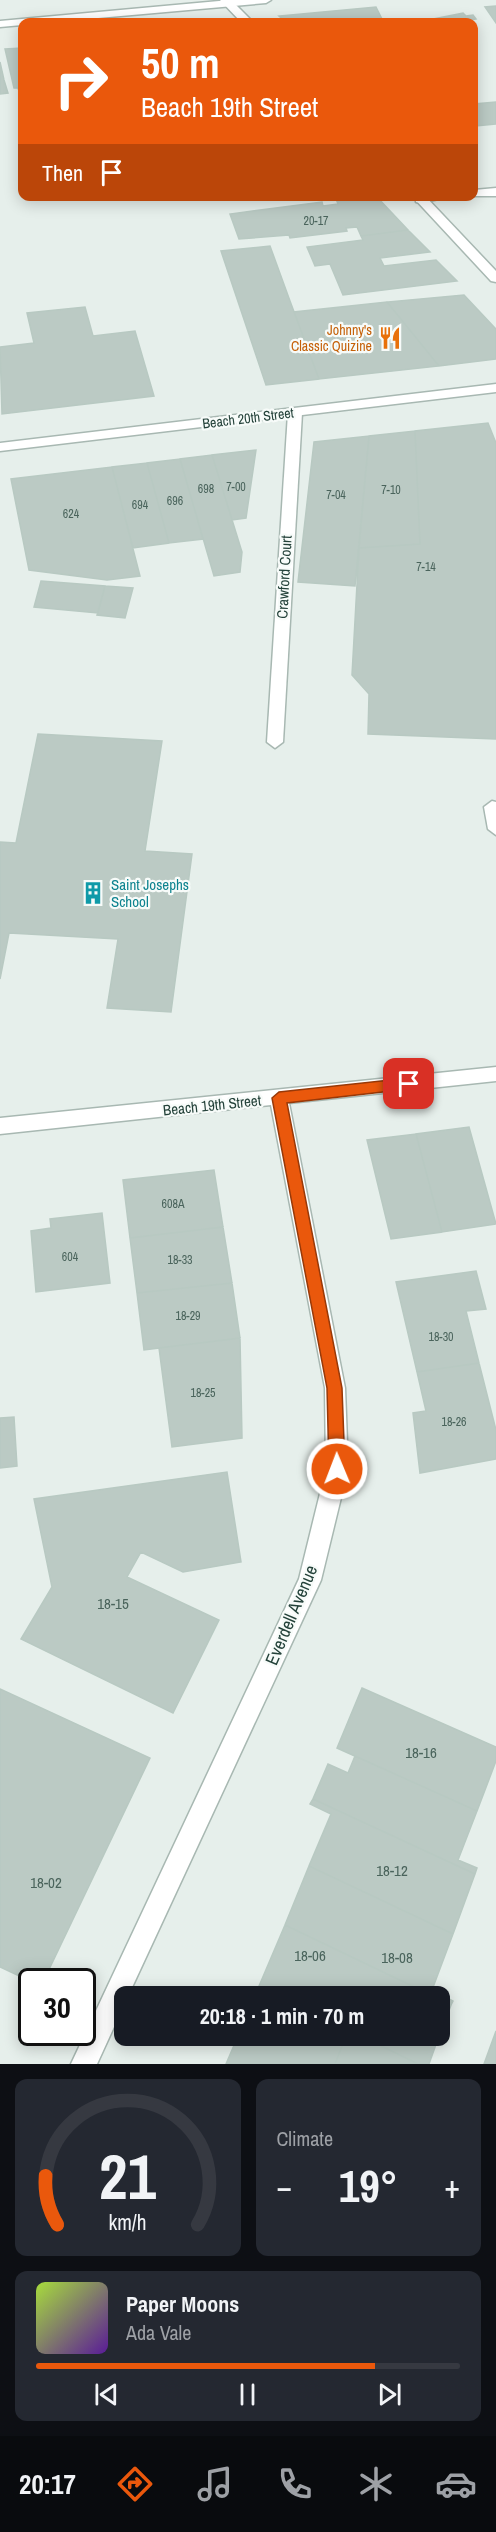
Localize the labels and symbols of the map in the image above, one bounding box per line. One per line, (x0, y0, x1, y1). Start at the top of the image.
house number: 20-17 (303, 213, 329, 229)
place label: Johnny's Classic Quizine (291, 321, 372, 355)
restaurant icon: Johnny's Classic Quizine (377, 325, 403, 351)
street label: Beach 20th Street (201, 403, 295, 433)
house number: 7-00 (226, 479, 246, 495)
house number: 698 (198, 481, 214, 497)
house number: 7-10 (381, 482, 401, 498)
house number: 7-04 (326, 487, 346, 503)
house number: 696 (167, 493, 183, 509)
house number: 694 (132, 497, 149, 513)
house number: 624 (63, 506, 80, 522)
street label: Crawford Court (271, 534, 297, 619)
house number: 7-14 (416, 559, 436, 575)
place label: Saint Josephs School (111, 874, 189, 912)
building icon: Saint Josephs School (80, 880, 106, 906)
pin (383, 1058, 434, 1109)
street label: Beach 19th Street (162, 1089, 263, 1121)
house number: 608A (162, 1196, 185, 1212)
house number: 604 (62, 1249, 79, 1265)
house number: 18-33 (167, 1252, 193, 1268)
house number: 18-29 (175, 1308, 201, 1324)
house number: 18-30 (428, 1329, 454, 1345)
house number: 18-25 (190, 1385, 216, 1401)
house number: 18-26 (441, 1414, 467, 1430)
position arrow (305, 1437, 369, 1501)
street label: Everdell Avenue (259, 1561, 323, 1669)
house number: 18-15 (97, 1593, 129, 1614)
house number: 18-16 (405, 1742, 437, 1763)
house number: 18-12 (376, 1860, 408, 1881)
house number: 18-02 (30, 1872, 62, 1893)
house number: 18-06 (294, 1945, 326, 1966)
house number: 18-08 (381, 1947, 413, 1968)
speed limit sign: 30 (18, 1968, 96, 2046)

